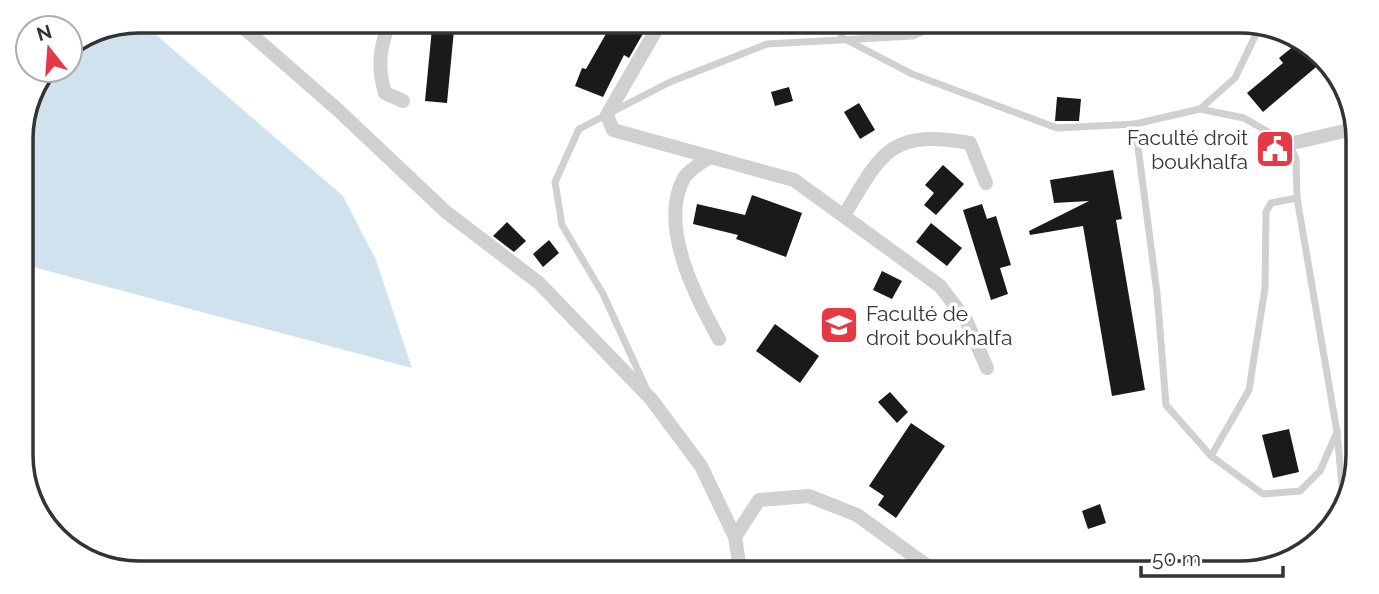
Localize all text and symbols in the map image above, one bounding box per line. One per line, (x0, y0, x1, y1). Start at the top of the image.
north arrow (14, 14, 84, 84)
text: N (34, 20, 54, 45)
place label: Faculté droit boukhalfa (1127, 125, 1248, 174)
public building icon: Faculté droit boukhalfa (1254, 128, 1296, 170)
place label: Faculté de droit boukhalfa (866, 301, 1012, 350)
school or university icon: Faculté de droit boukhalfa (818, 304, 860, 346)
scale bar (1141, 534, 1283, 578)
text: 50 m (1152, 546, 1201, 571)

